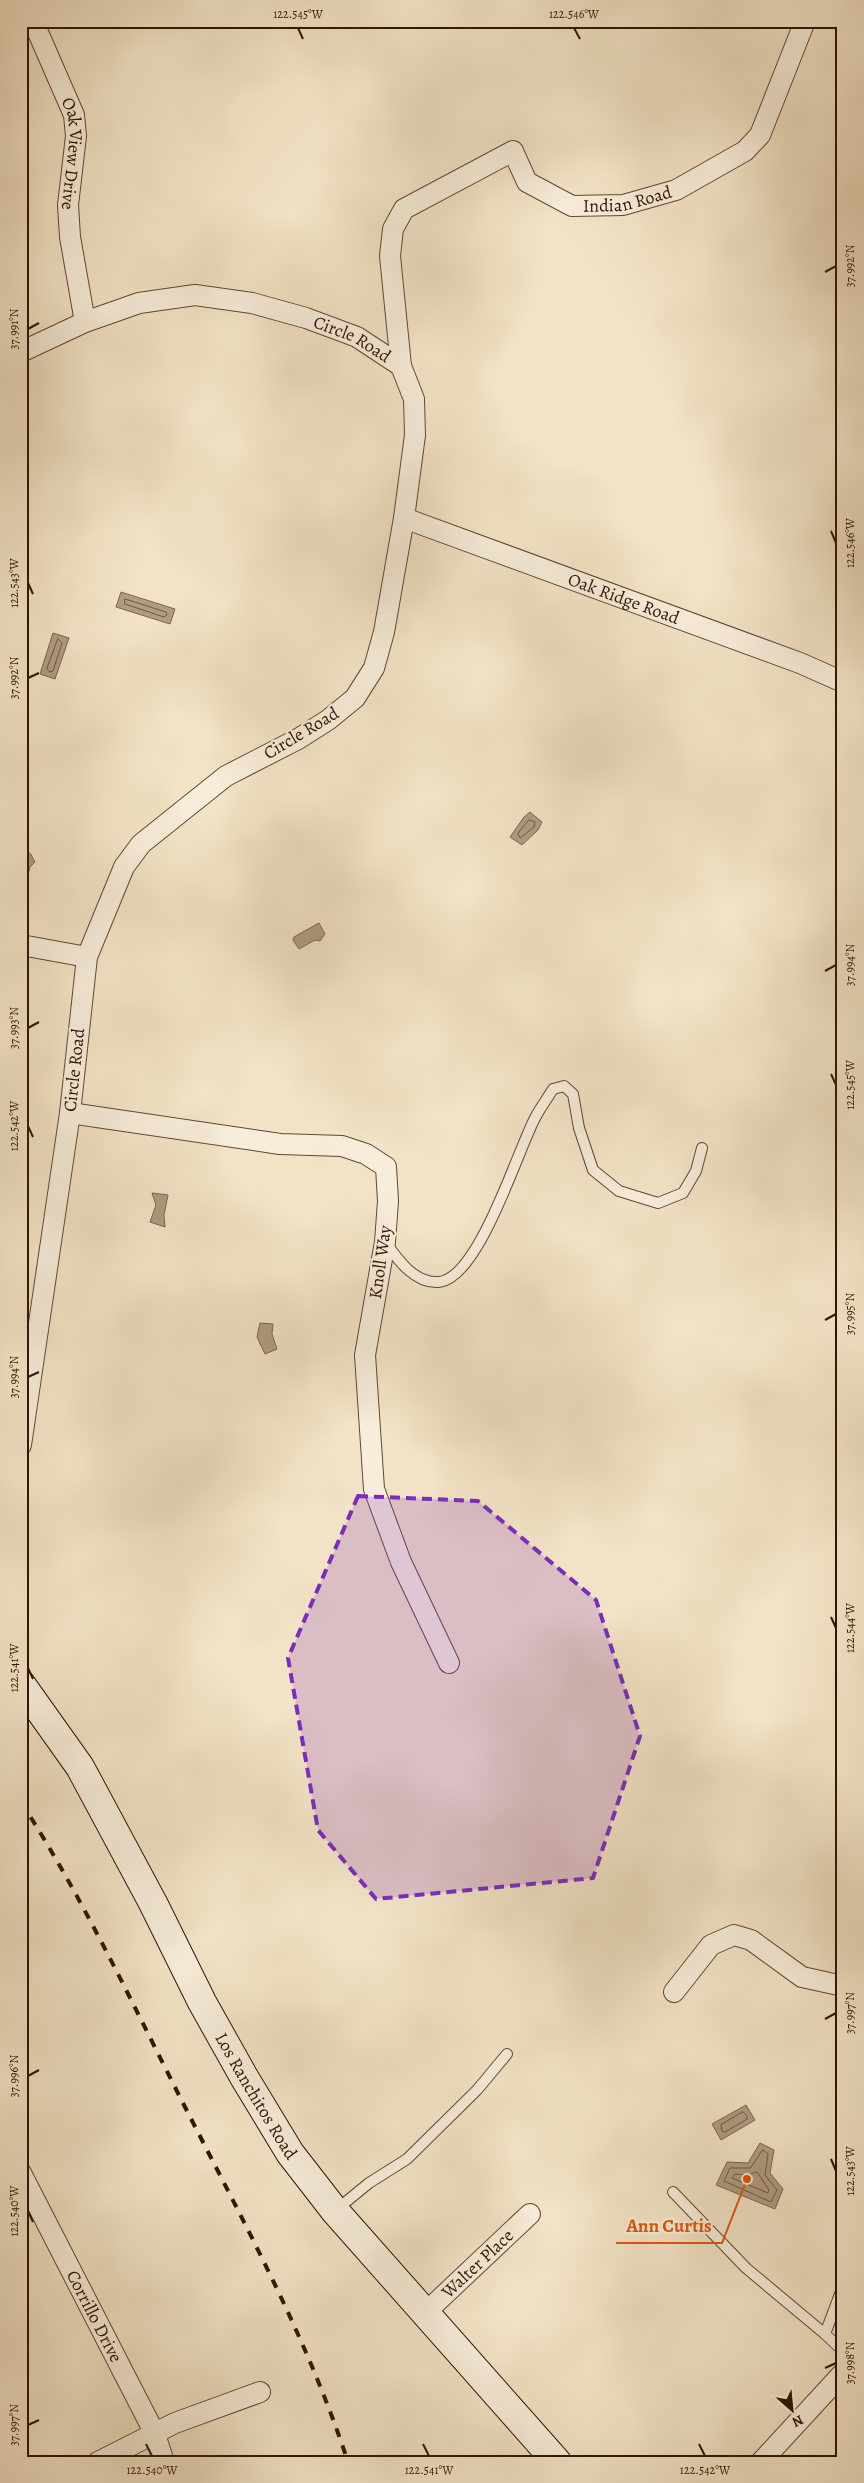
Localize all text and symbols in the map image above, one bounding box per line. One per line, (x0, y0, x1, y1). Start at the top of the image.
text: 122.545°W (273, 6, 324, 22)
text: 122.546°W (549, 6, 600, 22)
street label: Oak View Drive (56, 93, 88, 210)
street label: Indian Road (583, 180, 675, 218)
text: 37.992°N (842, 244, 858, 287)
text: 37.991°N (6, 308, 22, 349)
street label: Circle Road (310, 310, 396, 368)
text: 122.546°W (842, 517, 858, 568)
text: 122.543°W (6, 557, 22, 608)
street label: Oak Ridge Road (565, 567, 683, 630)
text: 37.992°N (6, 656, 22, 699)
street label: Circle Road (259, 701, 343, 765)
text: 37.994°N (842, 943, 858, 986)
text: 37.993°N (6, 1007, 22, 1049)
street label: Circle Road (58, 1027, 90, 1113)
text: 122.545°W (842, 1059, 858, 1110)
text: 122.542°W (6, 1100, 22, 1151)
street label: Knoll Way (363, 1223, 397, 1300)
text: 37.995°N (842, 1293, 858, 1335)
text: 37.994°N (6, 1355, 22, 1398)
text: 122.544°W (842, 1602, 858, 1653)
text: 122.541°W (6, 1643, 22, 1692)
text: 37.997°N (842, 1992, 858, 2034)
street label: Los Ranchitos Road (209, 2028, 303, 2165)
text: 37.996°N (6, 2054, 22, 2097)
text: 122.543°W (842, 2145, 858, 2196)
text: 122.540°W (6, 2185, 22, 2236)
callout: Ann Curtis (616, 2209, 722, 2243)
text: Ann Curtis (625, 2213, 712, 2239)
street label: Walter Place (435, 2224, 519, 2304)
street label: Corrillo Drive (61, 2266, 128, 2366)
text: 37.998°N (842, 2341, 858, 2384)
north arrow (766, 2386, 816, 2436)
text: 37.997°N (6, 2404, 22, 2446)
text: N (789, 2410, 807, 2432)
text: 122.540°W (127, 2462, 178, 2478)
text: 122.541°W (405, 2462, 454, 2478)
text: 122.542°W (680, 2462, 731, 2478)

